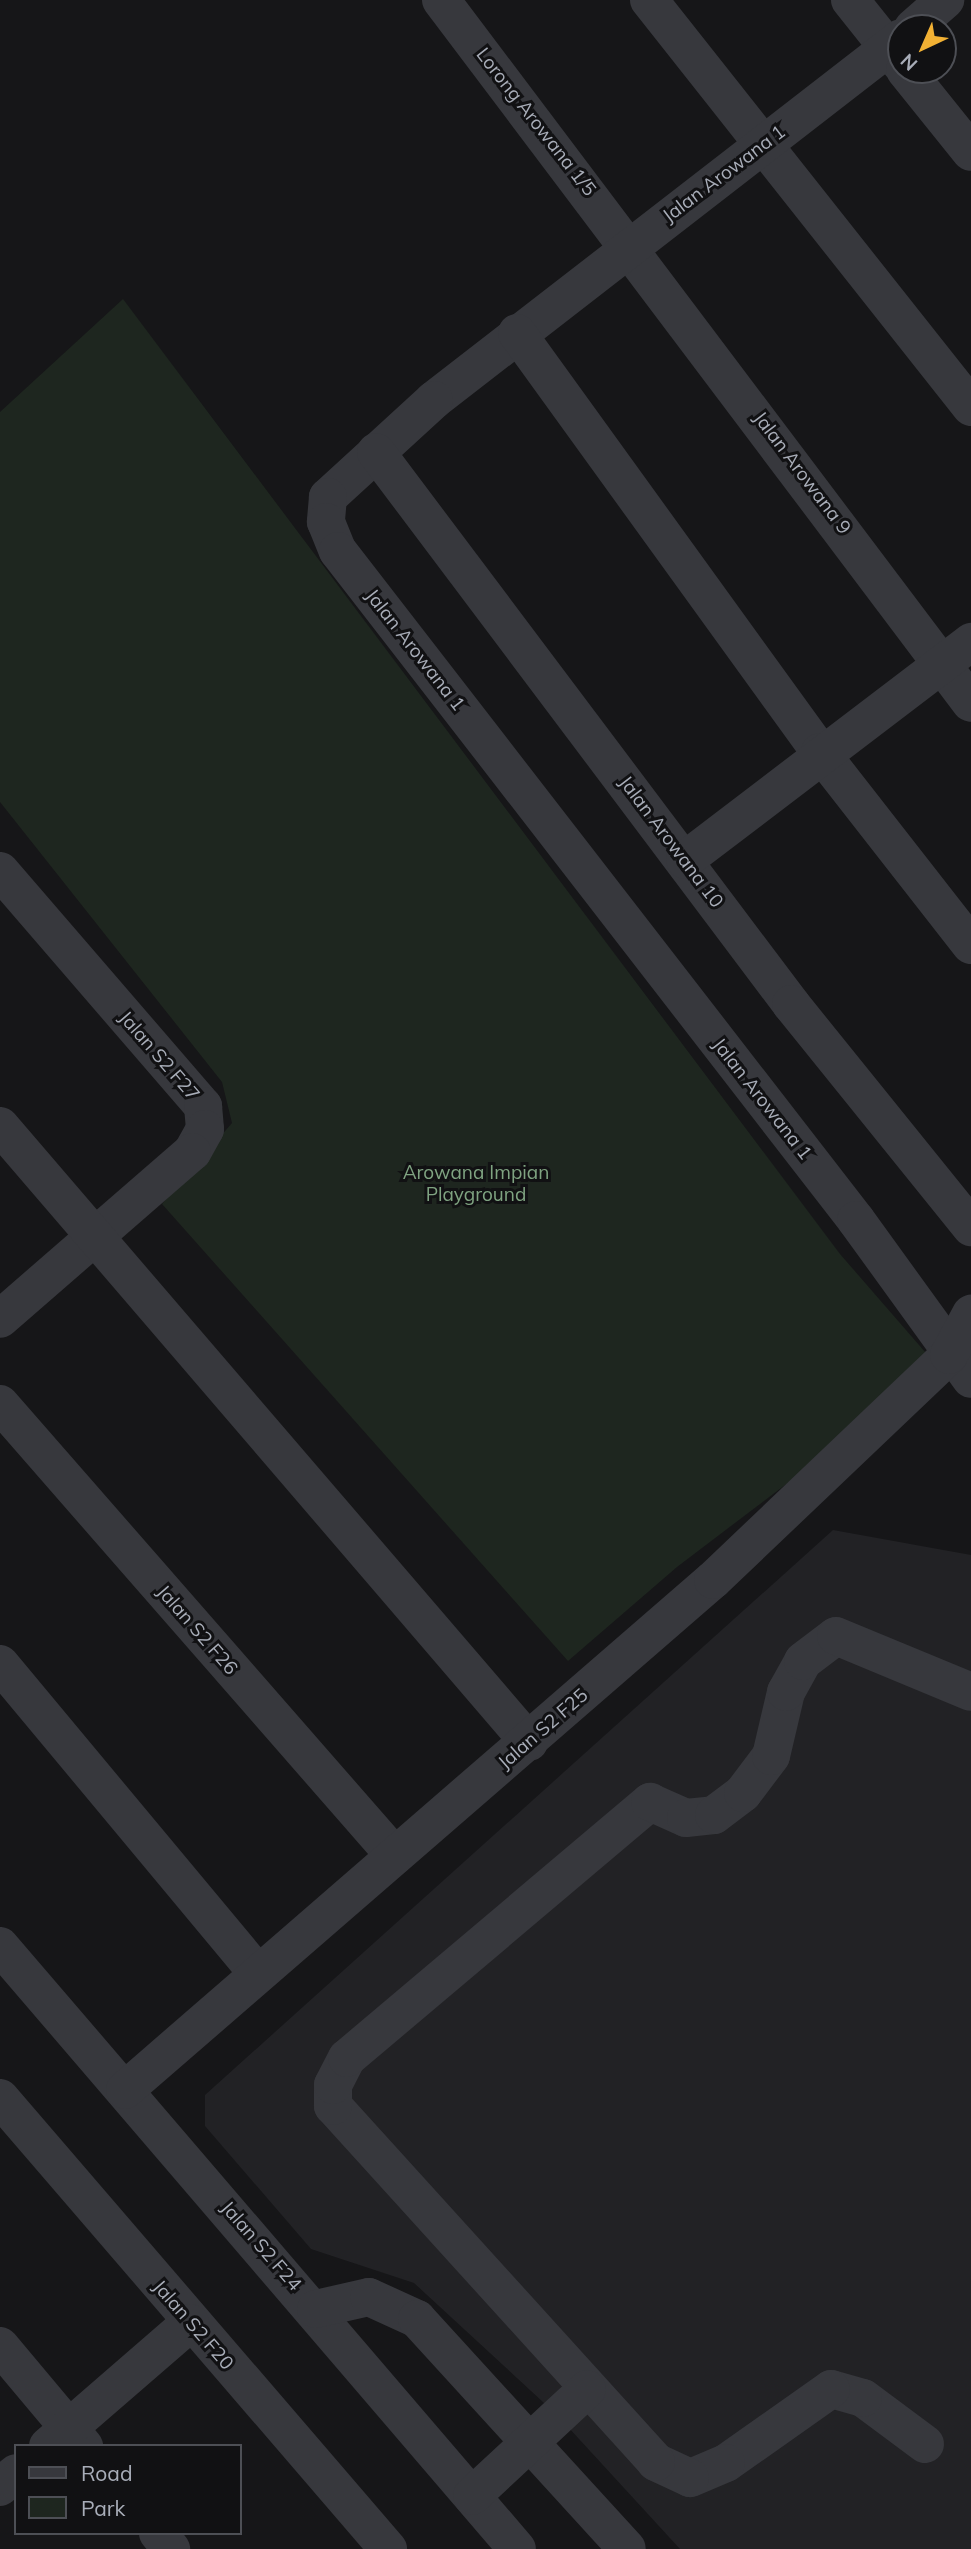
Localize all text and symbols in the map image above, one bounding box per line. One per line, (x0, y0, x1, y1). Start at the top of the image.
north arrow (887, 14, 957, 84)
street label: Lorong Arowana 1/5 (471, 44, 601, 200)
text: N (895, 49, 922, 76)
street label: Jalan Arowana 1 (658, 120, 790, 228)
street label: Jalan Arowana 9 (748, 407, 856, 539)
street label: Jalan Arowana 1 (361, 585, 469, 715)
street label: Jalan Arowana 10 (614, 772, 728, 912)
street label: Jalan S2 F27 (114, 1007, 204, 1105)
street label: Jalan Arowana 1 (708, 1034, 816, 1164)
park label: Arowana Impian Playground (403, 1162, 549, 1206)
street label: Jalan S2 F26 (152, 1581, 242, 1679)
street label: Jalan S2 F25 (494, 1684, 592, 1774)
street label: Jalan S2 F24 (216, 2197, 306, 2295)
street label: Jalan S2 F20 (148, 2276, 238, 2374)
legend (14, 2444, 242, 2535)
text: Road (81, 2460, 132, 2486)
text: Park (81, 2495, 125, 2521)

